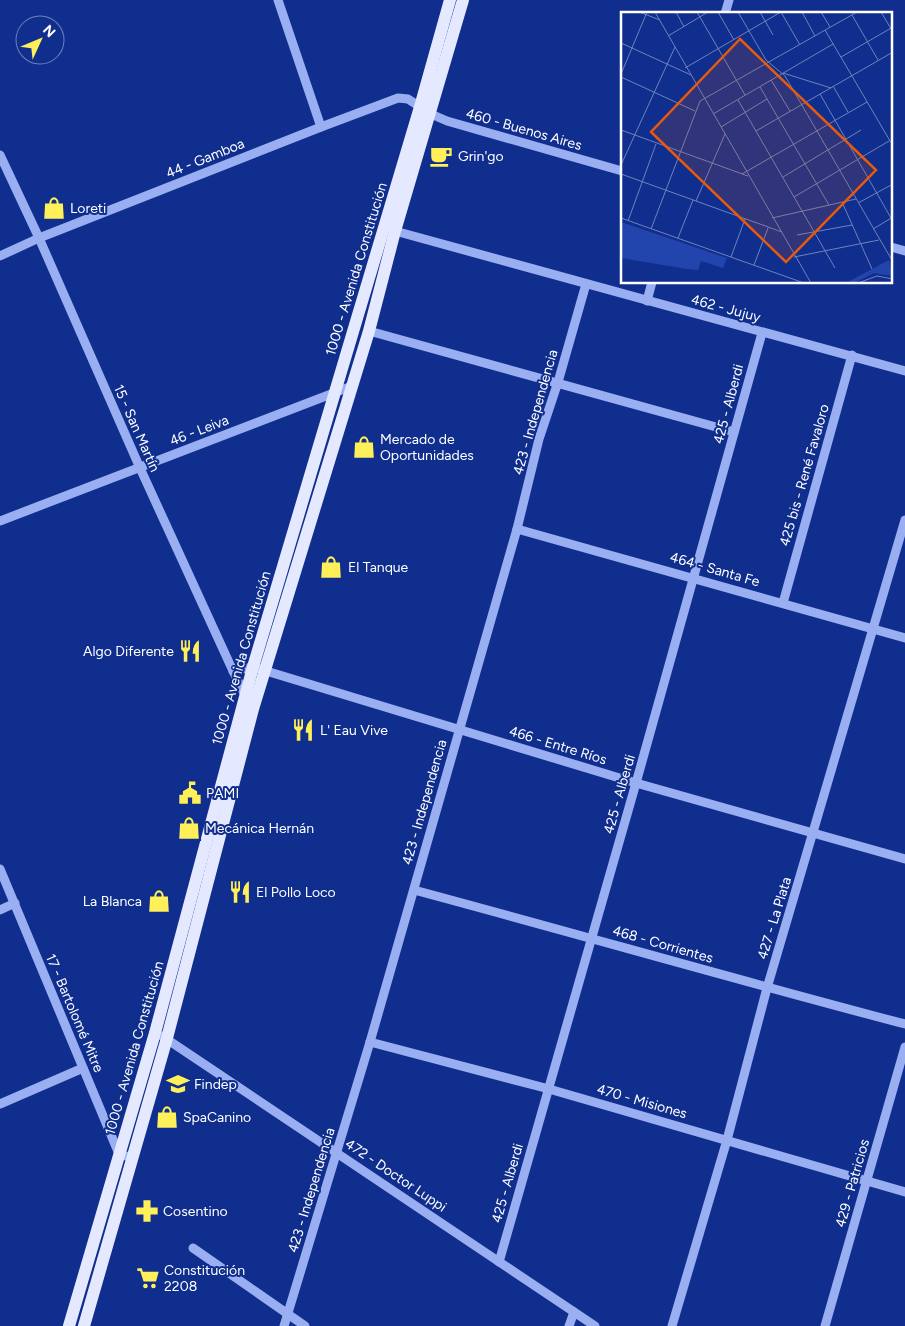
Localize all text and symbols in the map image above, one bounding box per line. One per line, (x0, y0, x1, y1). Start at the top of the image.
inset map (621, 12, 892, 284)
north arrow (15, 15, 65, 65)
text: N (39, 22, 59, 41)
street label: 460 - Buenos Aires (464, 105, 584, 154)
street label: 44 - Gamboa (163, 135, 247, 182)
cafe icon: Grin'go (428, 143, 454, 169)
place label: Grin'go (458, 148, 504, 165)
street label: 1000 - Avenida Constitución (322, 180, 391, 358)
shop icon: Loreti (41, 195, 67, 221)
place label: Loreti (70, 200, 106, 217)
street label: 462 - Jujuy (689, 291, 763, 326)
street label: 423 - Independencia (509, 347, 562, 477)
street label: 425 - Alberdi (710, 362, 747, 446)
street label: 15 - San Martín (110, 382, 163, 475)
street label: 425 bis - René Favaloro (776, 402, 833, 548)
street label: 46 - Leiva (167, 411, 231, 449)
place label: Mercado de Oportunidades (380, 431, 474, 464)
shop icon: Mercado de Oportunidades (351, 434, 377, 460)
street label: 464 - Santa Fe (668, 549, 762, 591)
shop icon: El Tanque (318, 554, 344, 580)
place label: El Tanque (348, 559, 409, 576)
street label: 1000 - Avenida Constitución (208, 569, 275, 747)
restaurant icon: Algo Diferente (177, 638, 203, 664)
place label: Algo Diferente (83, 643, 174, 660)
restaurant icon: L' Eau Vive (290, 717, 316, 743)
place label: L' Eau Vive (320, 722, 388, 739)
street label: 466 - Entre Ríos (507, 723, 609, 768)
street label: 423 - Independencia (398, 737, 451, 867)
street label: 425 - Alberdi (600, 752, 639, 836)
public building icon: PAMI (177, 780, 203, 806)
place label: PAMI (206, 785, 239, 802)
shop icon: Mecánica Hernán (176, 815, 202, 841)
place label: Mecánica Hernán (205, 820, 314, 837)
street label: 427 - La Plata (754, 875, 795, 961)
restaurant icon: El Pollo Loco (227, 879, 253, 905)
place label: El Pollo Loco (256, 884, 336, 901)
shop icon: La Blanca (146, 888, 172, 914)
place label: La Blanca (83, 893, 142, 910)
street label: 468 - Corrientes (611, 922, 715, 967)
street label: 17 - Bartolomé Mitre (42, 951, 107, 1075)
street label: 1000 - Avenida Constitución (101, 959, 168, 1137)
school or university icon: Findep (165, 1071, 191, 1097)
place label: Findep (194, 1076, 237, 1093)
street label: 470 - Misiones (595, 1081, 689, 1122)
shop icon: SpaCanino (154, 1104, 180, 1130)
place label: SpaCanino (183, 1109, 251, 1126)
street label: 423 - Independencia (284, 1126, 339, 1255)
street label: 472 - Doctor Luppi (342, 1135, 450, 1216)
street label: 429 - Patricios (832, 1137, 873, 1229)
street label: 425 - Alberdi (488, 1141, 527, 1225)
pharmacy icon: Cosentino (134, 1198, 160, 1224)
place label: Cosentino (163, 1203, 228, 1220)
place label: Constitución 2208 (164, 1262, 245, 1295)
supermarket icon: Constitución 2208 (135, 1265, 161, 1291)

